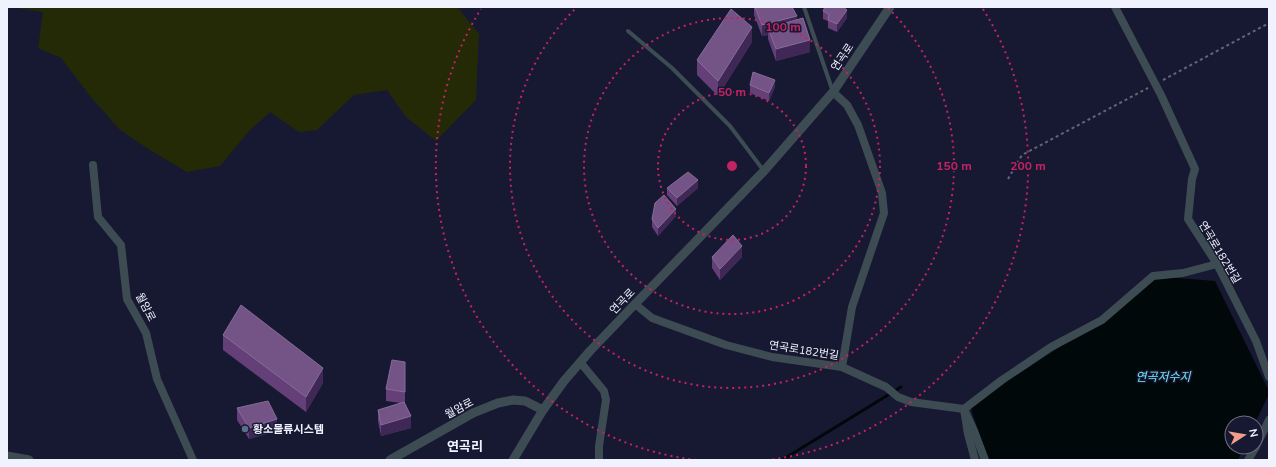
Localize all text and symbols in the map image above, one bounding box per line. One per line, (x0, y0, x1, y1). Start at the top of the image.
text: 100 m (765, 19, 801, 35)
street label: 연곡로 (828, 40, 857, 74)
text: 50 m (718, 84, 746, 100)
text: 150 m (936, 158, 972, 174)
text: 200 m (1010, 158, 1046, 174)
centre of rings (725, 159, 739, 173)
street label: 연곡로182번길 (1195, 218, 1244, 286)
street label: 연곡로 (606, 285, 638, 317)
street label: 월암로 (132, 290, 159, 324)
street label: 연곡로182번길 (768, 338, 840, 363)
water label: 연곡저수지 (1135, 369, 1192, 385)
street label: 월암로 (442, 395, 476, 422)
north arrow (1224, 415, 1264, 455)
place label: 황소물류시스템 (253, 422, 324, 437)
marker: 황소물류시스템 (240, 424, 250, 434)
text: N (1245, 427, 1261, 439)
district label: 연곡리 (447, 438, 483, 456)

